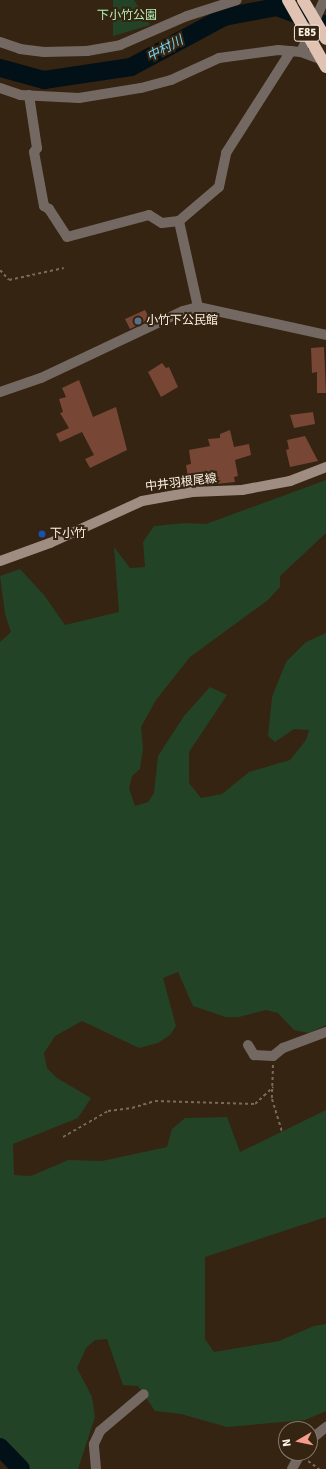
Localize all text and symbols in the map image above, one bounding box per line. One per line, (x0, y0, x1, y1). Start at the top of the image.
park label: 下小竹公園 (97, 9, 157, 23)
road number: E85 (293, 24, 321, 42)
water label: 中村川 (144, 33, 186, 65)
place label: 小竹下公民館 (146, 314, 218, 328)
marker: 小竹下公民館 (133, 316, 143, 326)
street label: 中井羽根尾線 (144, 471, 218, 495)
place label: 下小竹 (50, 527, 86, 541)
marker: 下小竹 (37, 529, 47, 539)
north arrow (278, 1421, 318, 1461)
text: N (280, 1438, 294, 1448)

